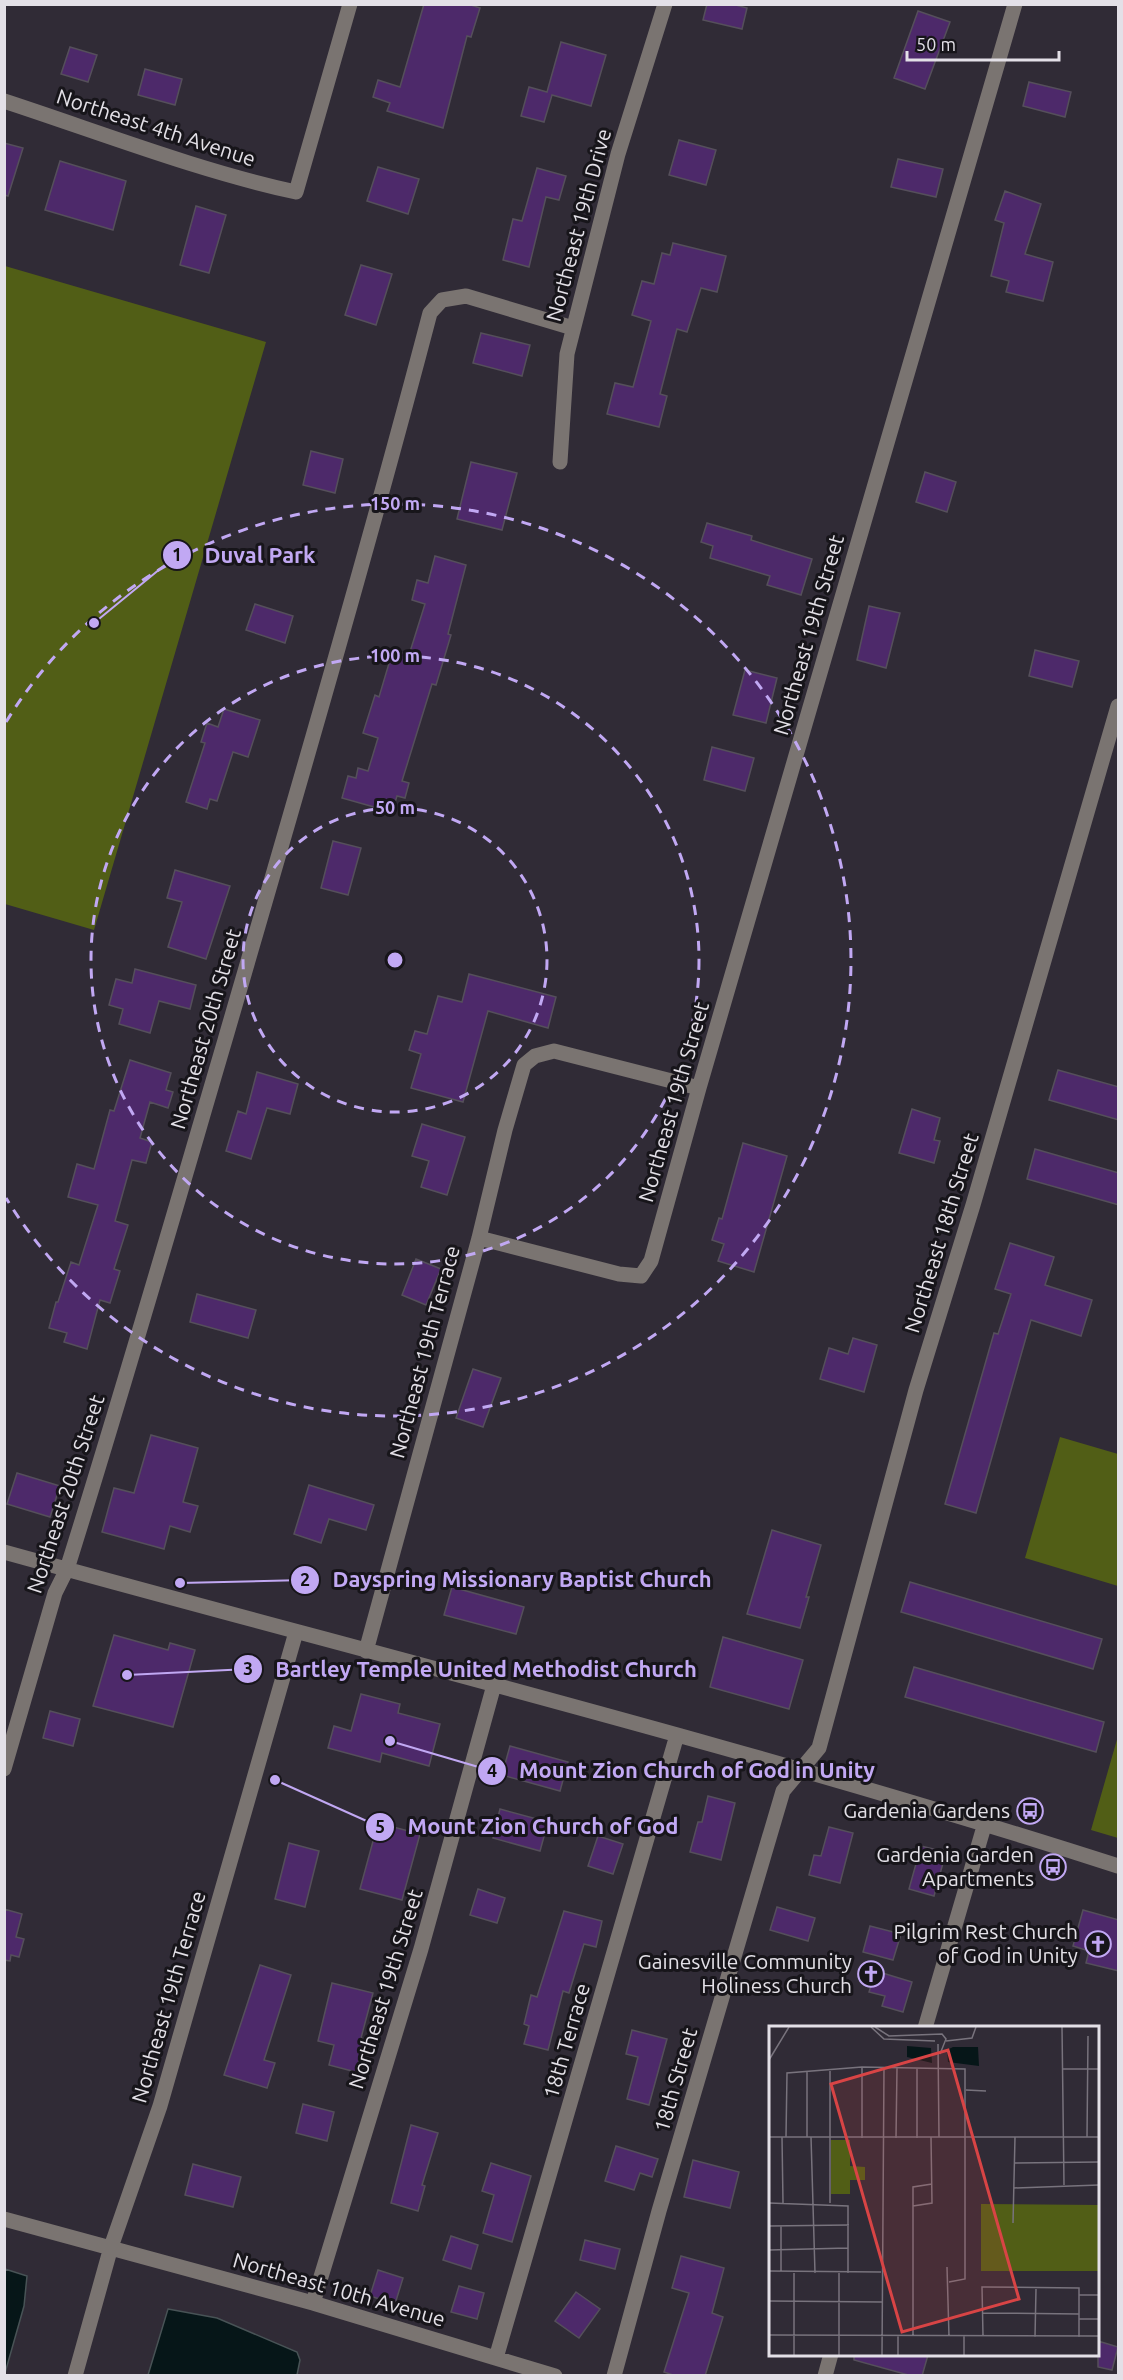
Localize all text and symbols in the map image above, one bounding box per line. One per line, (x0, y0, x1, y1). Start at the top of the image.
scale bar (907, 24, 1058, 62)
text: 50 m (916, 34, 956, 54)
street label: Northeast 4th Avenue (54, 84, 259, 171)
street label: Northeast 19th Drive (541, 126, 615, 324)
text: 150 m (370, 493, 420, 513)
street label: Northeast 19th Street (768, 532, 848, 738)
callout: Duval Park (162, 535, 327, 575)
text: Duval Park (205, 542, 316, 567)
text: 1 (172, 544, 182, 564)
text: 100 m (370, 645, 420, 665)
text: 50 m (375, 797, 415, 817)
street label: Northeast 20th Street (165, 926, 245, 1132)
centre of rings (385, 950, 405, 970)
street label: Northeast 19th Street (633, 999, 713, 1205)
street label: Northeast 18th Street (899, 1130, 983, 1335)
street label: Northeast 19th Terrace (384, 1243, 464, 1461)
street label: Northeast 20th Street (22, 1391, 109, 1596)
callout: Dayspring Missionary Baptist Church (290, 1560, 723, 1600)
text: Dayspring Missionary Baptist Church (332, 1566, 712, 1591)
text: 2 (300, 1569, 310, 1589)
callout: Bartley Temple United Methodist Church (233, 1649, 709, 1689)
text: Bartley Temple United Methodist Church (275, 1656, 697, 1681)
text: 3 (243, 1658, 253, 1678)
callout: Mount Zion Church of God in Unity (477, 1751, 887, 1791)
text: Mount Zion Church of God in Unity (519, 1757, 875, 1782)
text: 4 (487, 1760, 497, 1780)
bus stop icon: Gardenia Gardens (1015, 1796, 1045, 1826)
place label: Gardenia Gardens (843, 1798, 1010, 1822)
callout: Mount Zion Church of God (365, 1807, 690, 1847)
text: Mount Zion Church of God (408, 1813, 678, 1838)
text: 5 (375, 1816, 385, 1836)
place label: Gardenia Garden Apartments (876, 1842, 1034, 1890)
bus stop icon: Gardenia Garden Apartments (1038, 1852, 1068, 1882)
street label: Northeast 19th Street (343, 1886, 427, 2091)
street label: Northeast 19th Terrace (126, 1888, 210, 2105)
place label: Pilgrim Rest Church of God in Unity (893, 1919, 1078, 1967)
church icon: Pilgrim Rest Church of God in Unity (1083, 1929, 1113, 1959)
place label: Gainesville Community Holiness Church (638, 1949, 852, 1997)
church icon: Gainesville Community Holiness Church (856, 1959, 886, 1989)
street label: 18th Terrace (538, 1980, 594, 2101)
street label: 18th Street (649, 2025, 701, 2135)
inset map (769, 2026, 1099, 2356)
street label: Northeast 10th Avenue (230, 2247, 448, 2331)

